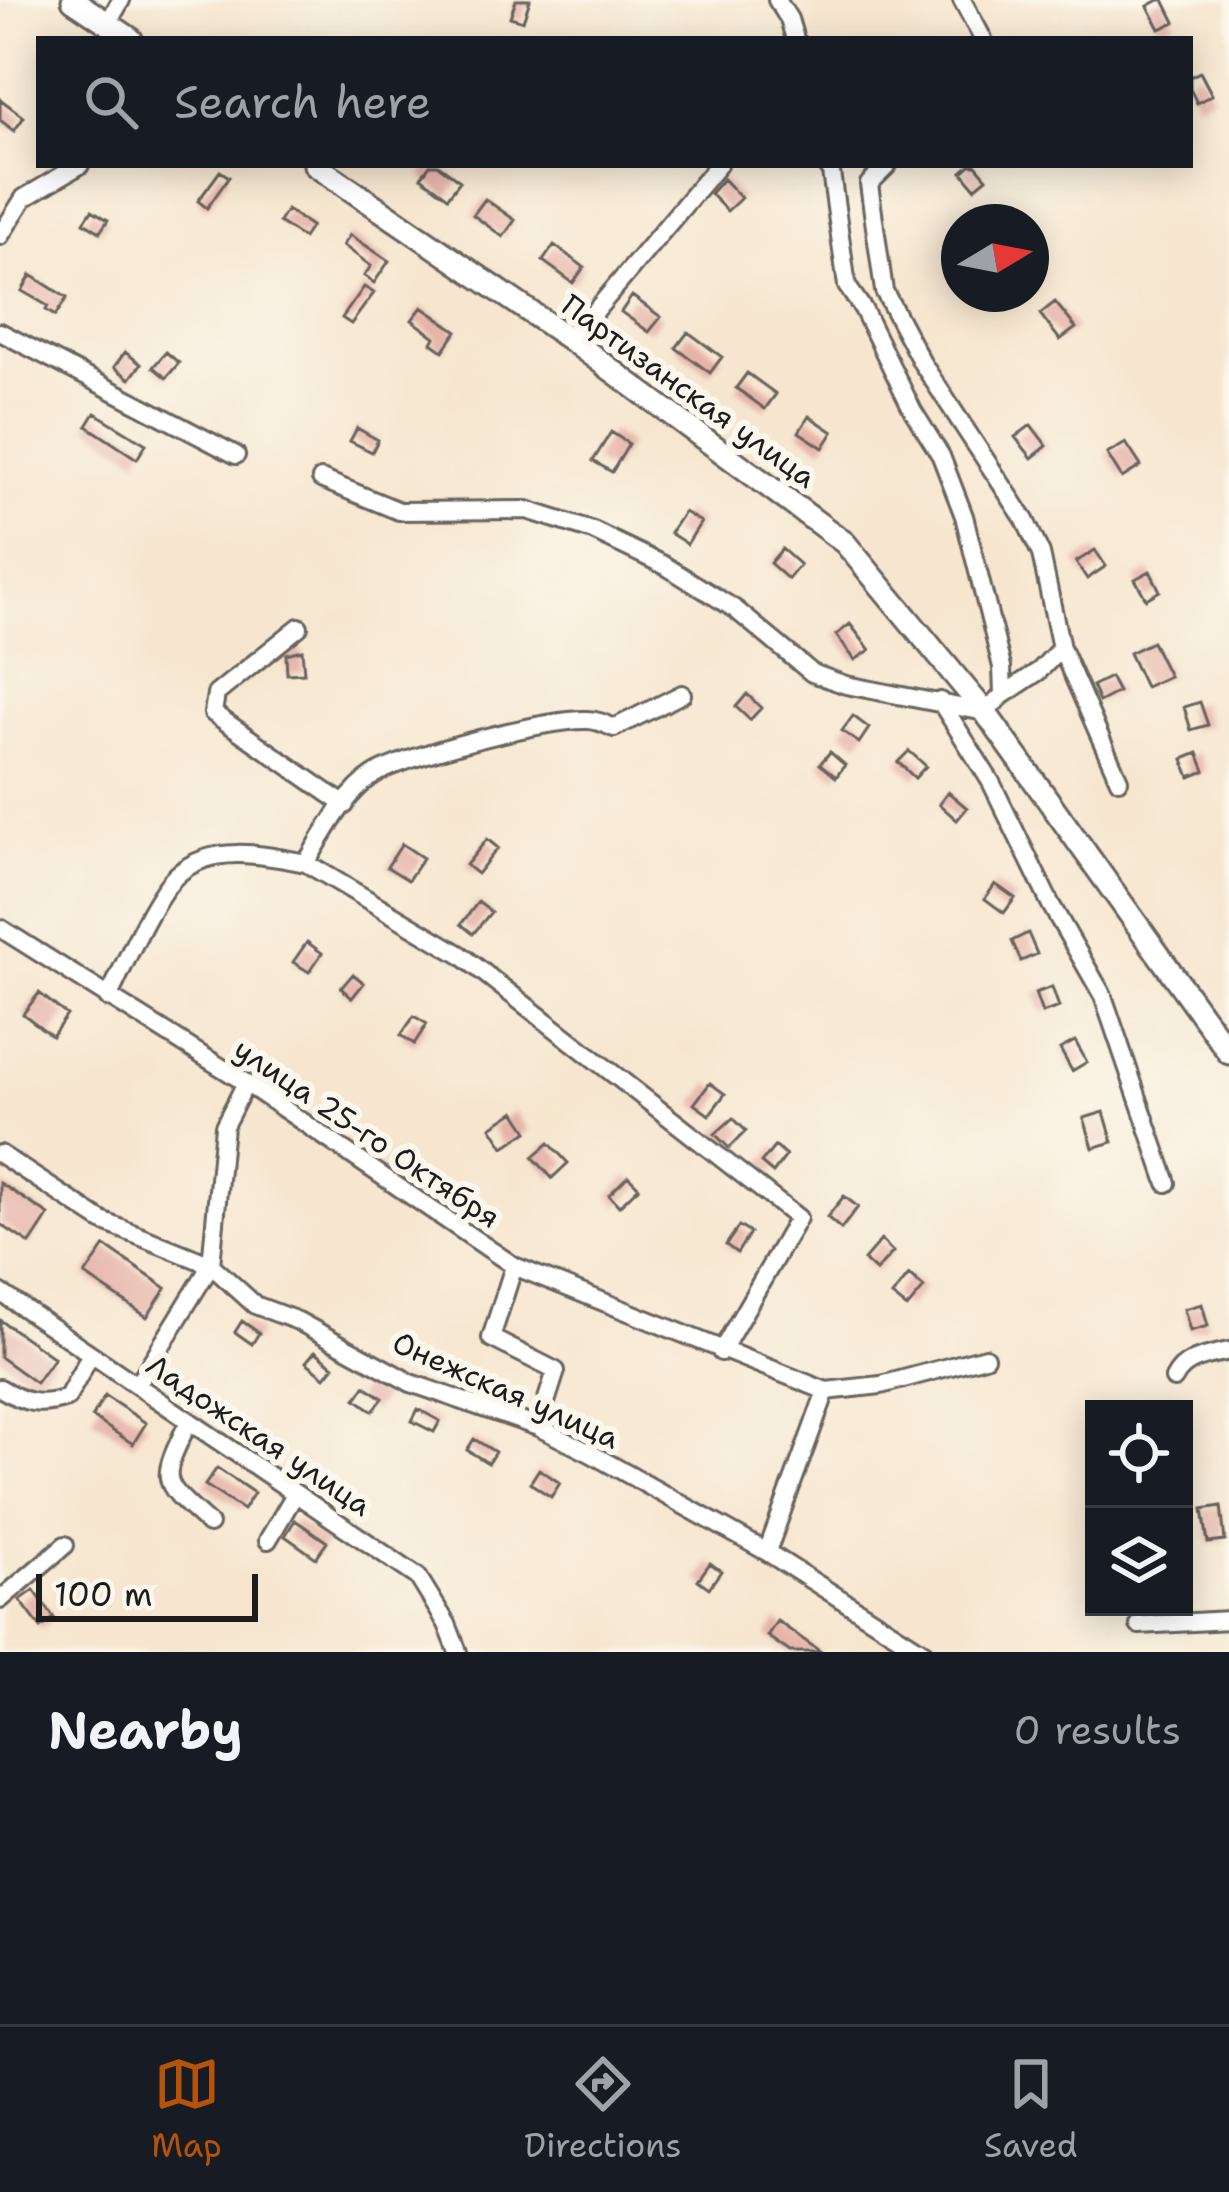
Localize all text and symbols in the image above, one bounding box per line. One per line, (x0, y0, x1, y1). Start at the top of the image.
search box (36, 36, 1193, 168)
icon: search (78, 69, 144, 135)
text: Search here (174, 72, 431, 132)
north arrow (941, 204, 1049, 312)
street label: Партизанская улица (553, 285, 825, 498)
street label: улица 25-го Октября (226, 1029, 508, 1237)
street label: Онежская улица (386, 1322, 626, 1459)
street label: Ладожская улица (138, 1344, 380, 1526)
map controls (1085, 1400, 1193, 1616)
button: locate (1085, 1400, 1193, 1508)
button: layers (1085, 1508, 1193, 1616)
scale bar (36, 1568, 258, 1621)
text: 100 m (54, 1572, 153, 1617)
text: Nearby (48, 1696, 243, 1764)
text: 0 results (1014, 1704, 1181, 1756)
tab: Map (151, 2051, 222, 2168)
tab: Directions (524, 2051, 682, 2168)
tab: Saved (984, 2051, 1078, 2168)

